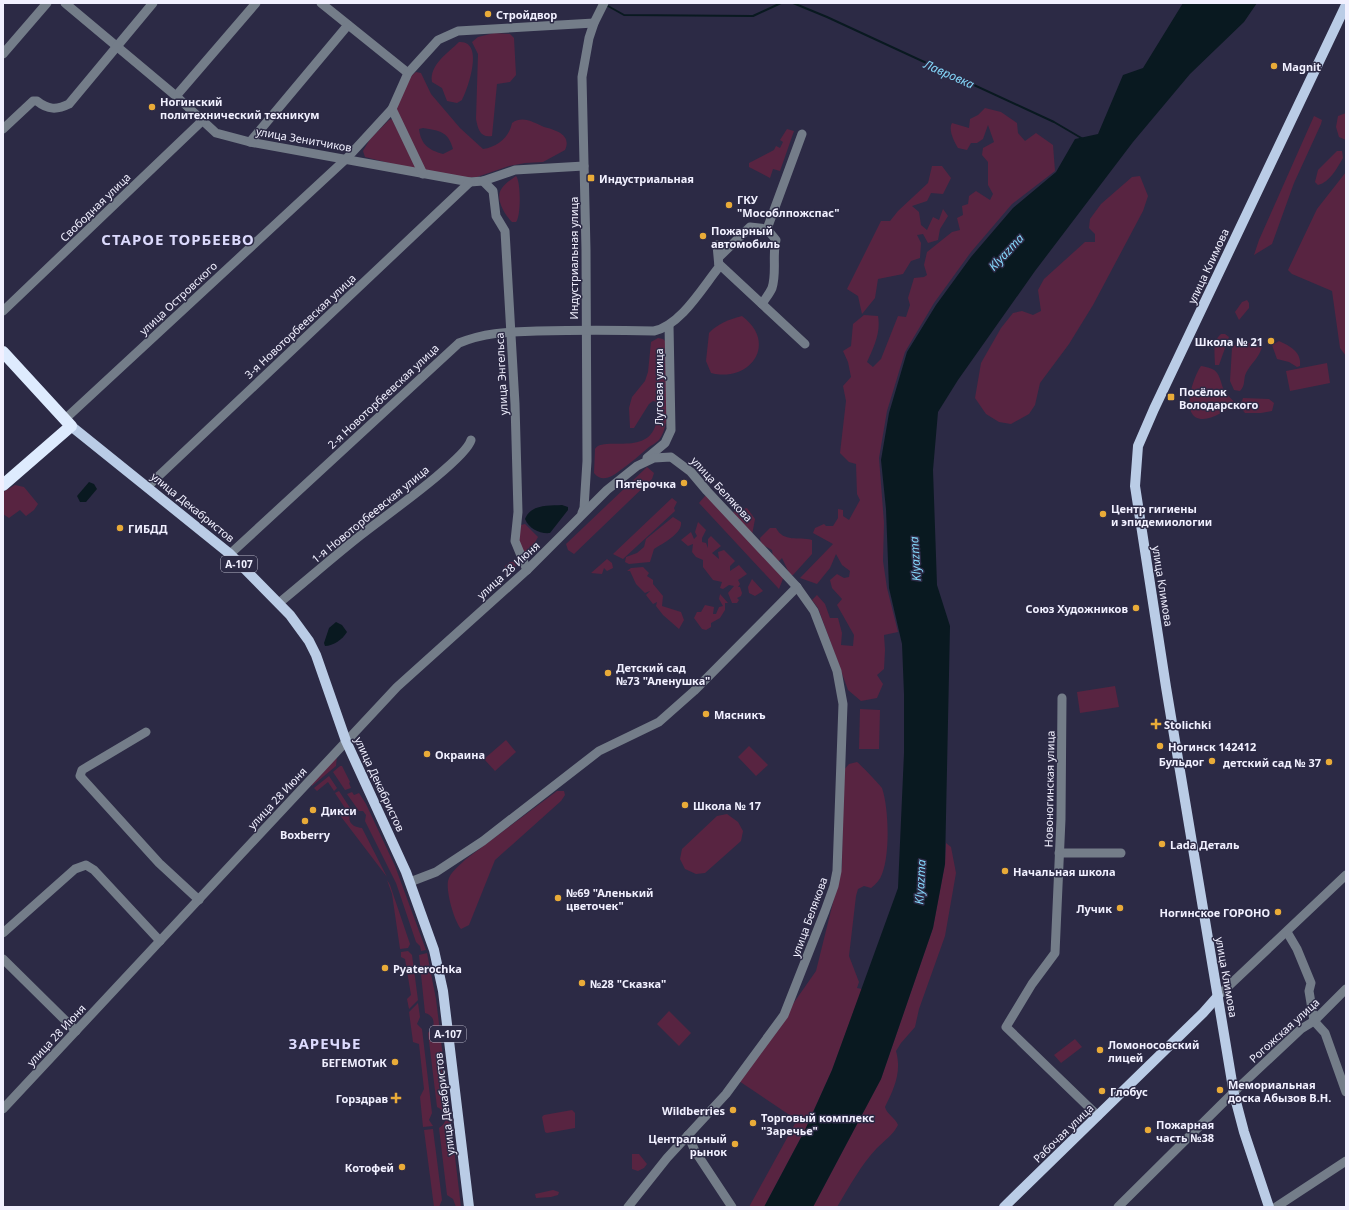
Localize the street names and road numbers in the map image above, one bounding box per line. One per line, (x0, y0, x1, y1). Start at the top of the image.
street label: улица Зенитчиков (255, 123, 353, 155)
street label: Свободная улица (56, 169, 134, 245)
street label: Индустриальная улица (566, 197, 581, 319)
street label: улица Климова (1184, 226, 1232, 306)
street label: улица Островского (136, 258, 220, 338)
street label: 3-я Новоторбеевская улица (241, 270, 359, 382)
street label: улица Энгельса (491, 332, 511, 416)
street label: 2-я Новоторбеевская улица (324, 340, 442, 452)
street label: Луговая улица (651, 348, 666, 426)
street label: улица Белякова (688, 453, 756, 525)
street label: 1-я Новоторбеевская улица (308, 462, 432, 566)
street label: улица Декабристов (148, 469, 238, 545)
street label: улица 28 Июня (473, 538, 543, 602)
street label: улица Климова (1149, 545, 1177, 627)
road number: А-107 (221, 556, 257, 572)
street label: Новоногинская улица (1040, 731, 1058, 847)
street label: улица Декабристов (351, 734, 409, 834)
street label: улица 28 Июня (244, 764, 310, 832)
street label: улица Белякова (788, 875, 830, 959)
street label: улица Климова (1213, 936, 1241, 1018)
street label: Рогожская улица (1246, 994, 1322, 1066)
street label: улица 28 Июня (23, 1001, 89, 1069)
road number: А-107 (430, 1026, 466, 1042)
street label: улица Декабристов (430, 1052, 458, 1156)
street label: Рабочая улица (1030, 1100, 1096, 1166)

